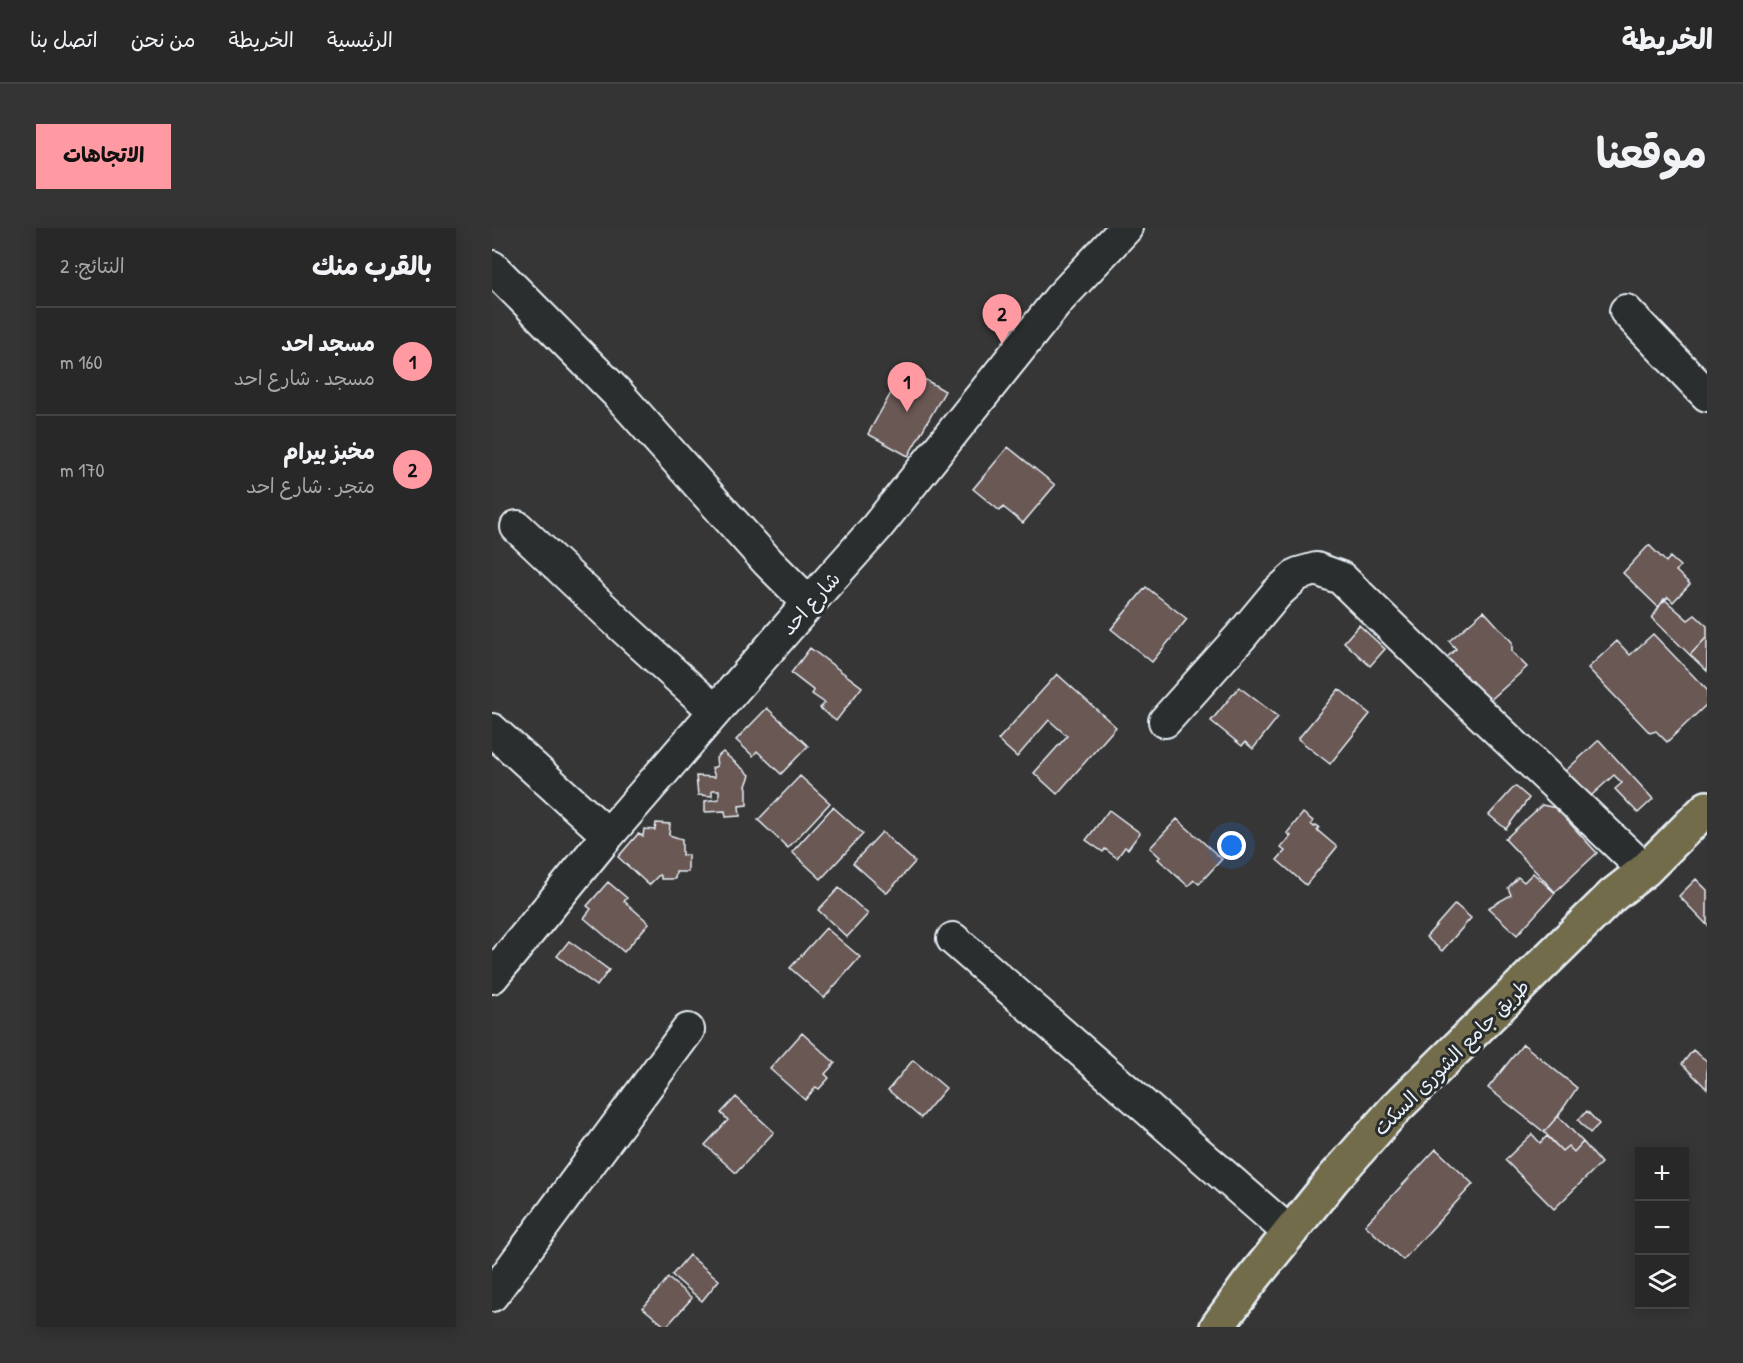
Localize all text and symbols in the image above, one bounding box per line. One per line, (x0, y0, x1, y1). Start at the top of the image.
text: الخريطة (1622, 20, 1713, 58)
text: اتصل بنا (30, 25, 98, 54)
text: من نحن (131, 25, 195, 54)
text: الخريطة (228, 25, 294, 54)
text: الرئيسية (327, 25, 393, 54)
button: الاتجاهات (36, 124, 171, 189)
text: موقعنا (1596, 124, 1707, 181)
text: بالقرب منك (312, 248, 432, 283)
text: النتائج: 2 (60, 252, 125, 279)
pin: 2 (982, 294, 1022, 344)
text: مسجد احد (281, 328, 375, 358)
text: 160 m (60, 348, 102, 375)
text: 1 (409, 348, 416, 375)
pin: 1 (888, 362, 926, 412)
text: مسجد · شارع احد (234, 364, 375, 391)
text: مخبز بيرام (283, 436, 375, 466)
text: 170 m (60, 456, 104, 483)
text: 2 (408, 456, 417, 483)
text: متجر · شارع احد (246, 472, 375, 499)
street label: شارع احد (774, 565, 846, 641)
your location (1217, 831, 1246, 860)
street label: طريق جامع الشورى السكت (1367, 973, 1536, 1142)
map controls (1635, 1147, 1689, 1309)
button: + (1635, 1147, 1689, 1201)
button: − (1635, 1201, 1689, 1255)
button: layers (1635, 1255, 1689, 1309)

